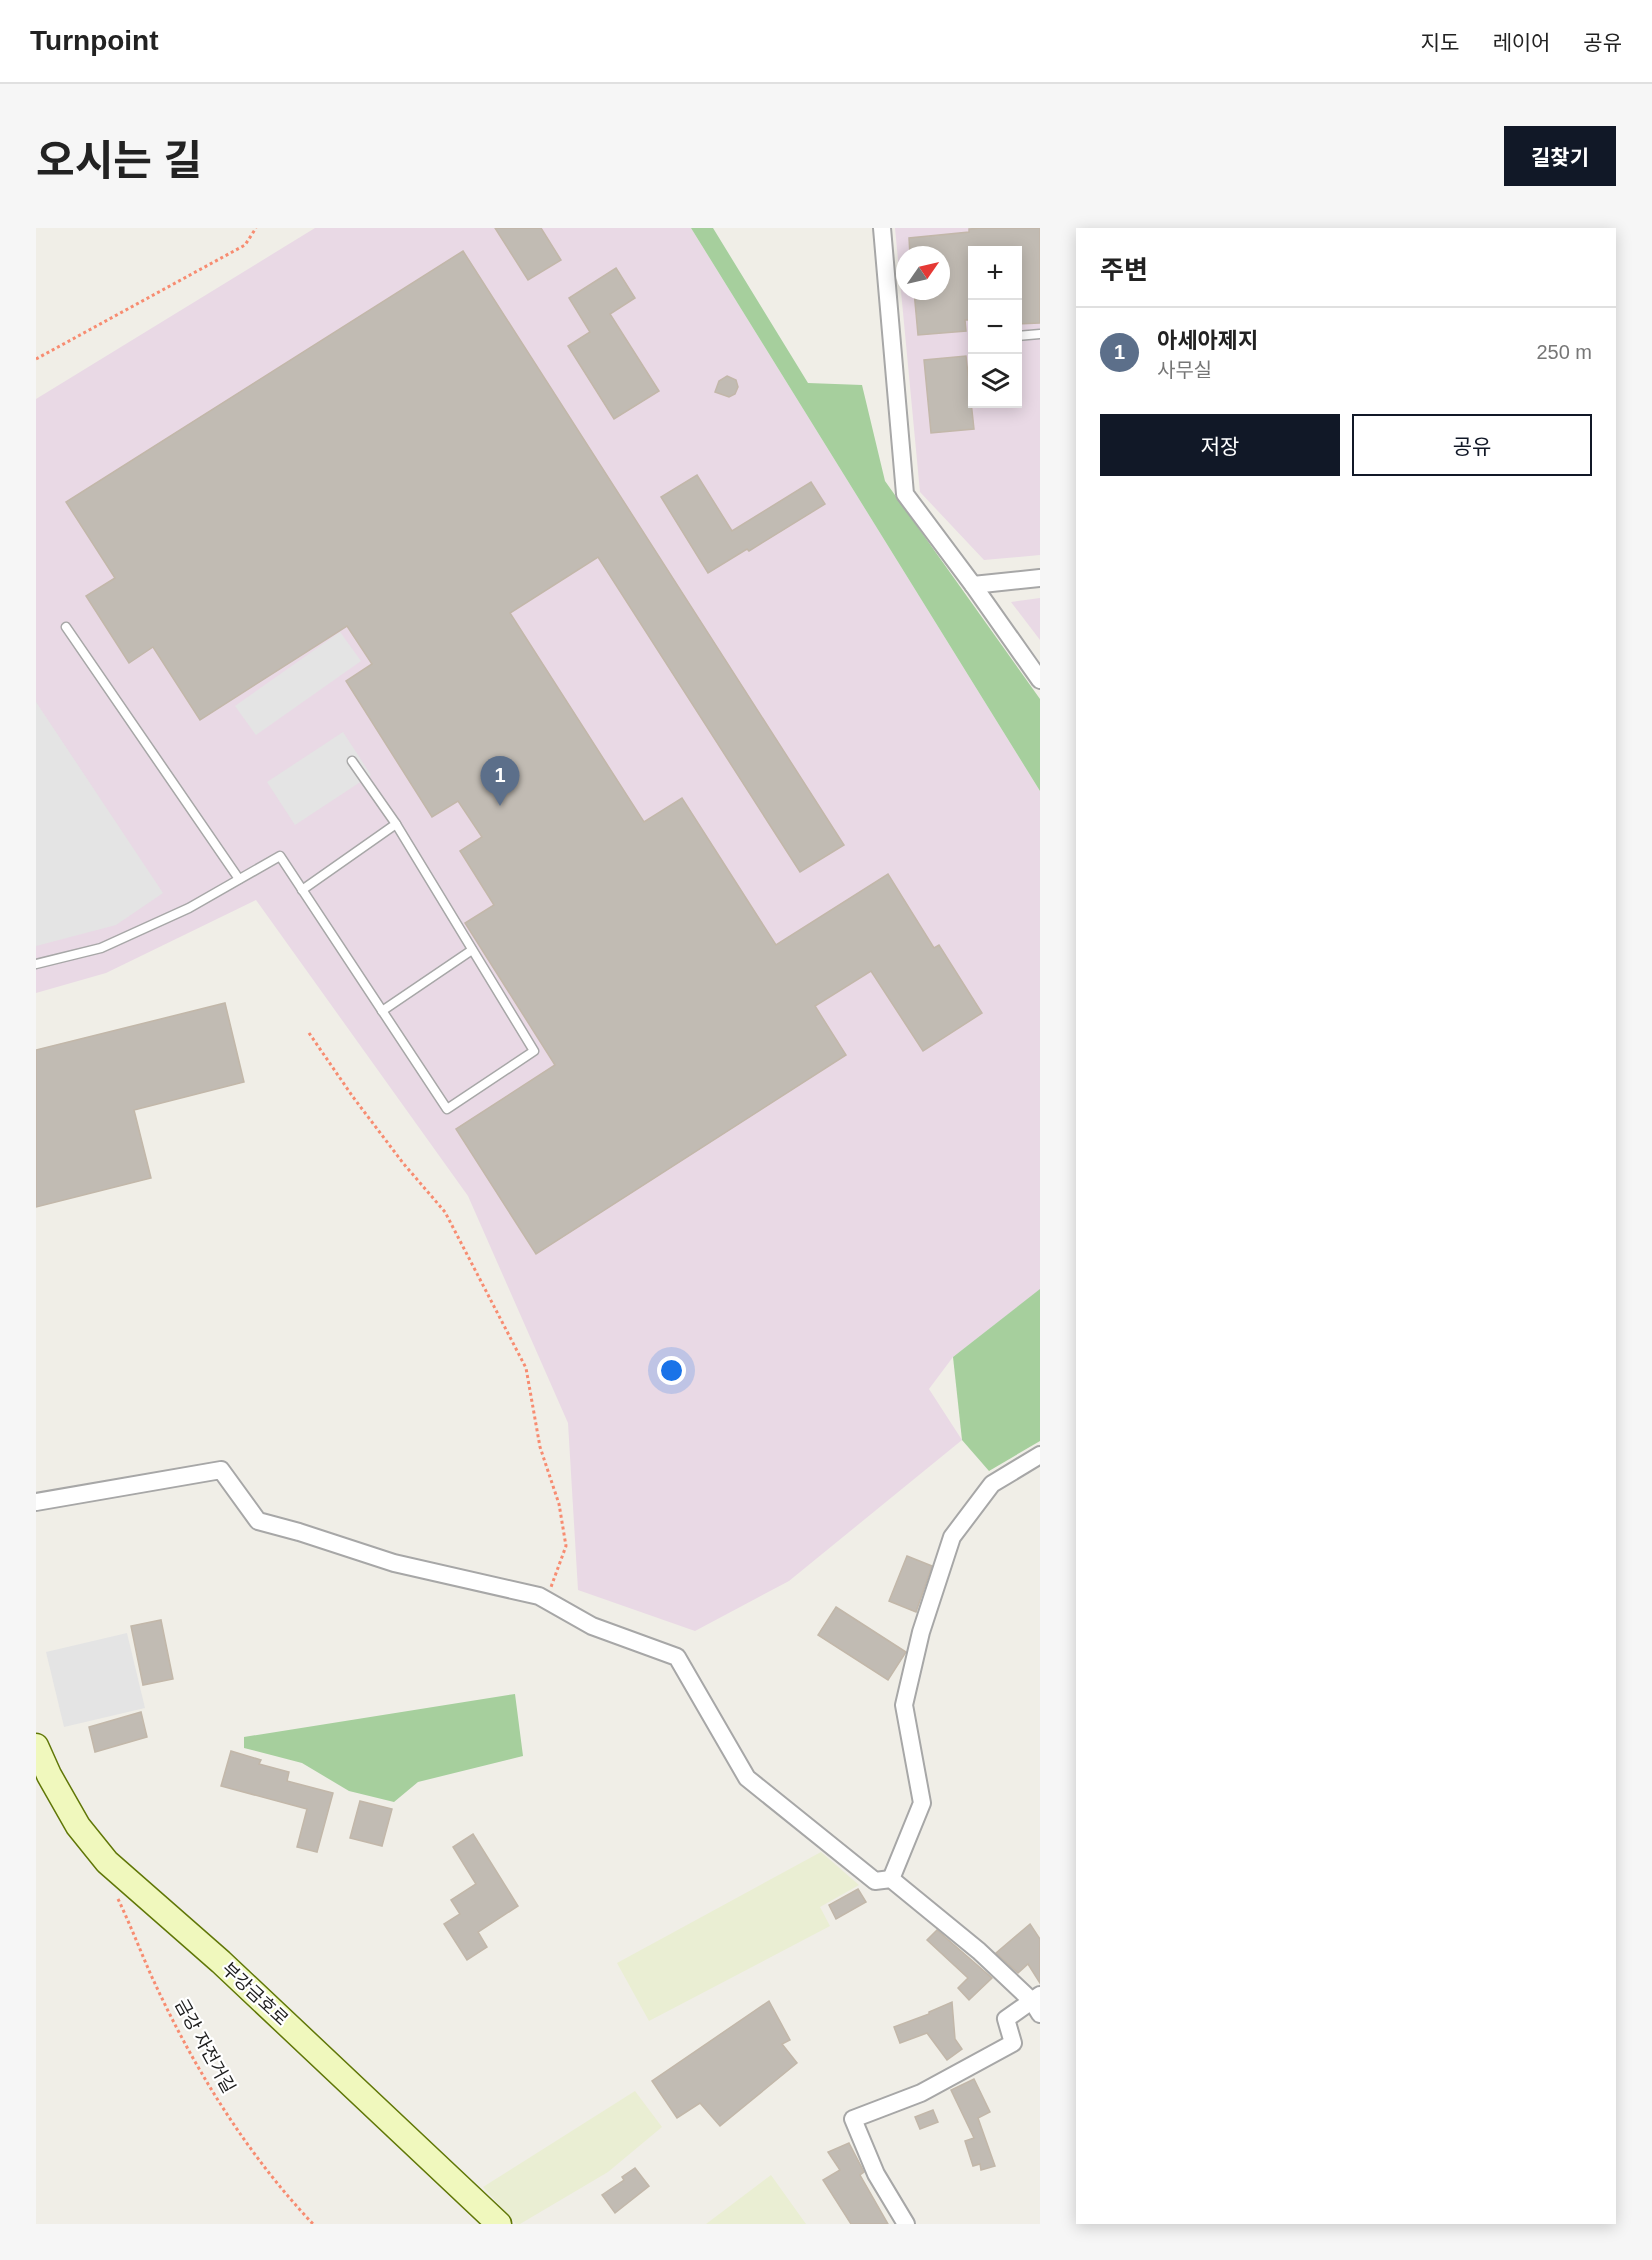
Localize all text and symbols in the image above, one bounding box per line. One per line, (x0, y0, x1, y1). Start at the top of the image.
text: Turnpoint (30, 25, 159, 56)
text: 지도 (1421, 31, 1459, 54)
text: 레이어 (1492, 31, 1550, 54)
text: 공유 (1583, 31, 1622, 54)
button: 길찾기 (1504, 126, 1616, 186)
text: 오시는 길 (36, 137, 202, 184)
north arrow (896, 246, 950, 300)
map controls (968, 246, 1022, 408)
button: + (968, 246, 1022, 300)
text: 주변 (1100, 255, 1148, 285)
button: − (968, 300, 1022, 354)
text: 아세아제지 (1157, 328, 1258, 353)
text: 1 (1114, 341, 1125, 363)
text: 250 m (1536, 341, 1592, 363)
button: layers (968, 354, 1022, 408)
text: 사무실 (1157, 359, 1212, 381)
button: 저장 (1100, 414, 1340, 476)
button: 공유 (1352, 414, 1592, 476)
pin: 1 (480, 756, 520, 806)
your location (657, 1356, 686, 1385)
street label: 부강금호로 (218, 1958, 292, 2030)
street label: 금강 자전거길 (171, 1996, 239, 2096)

